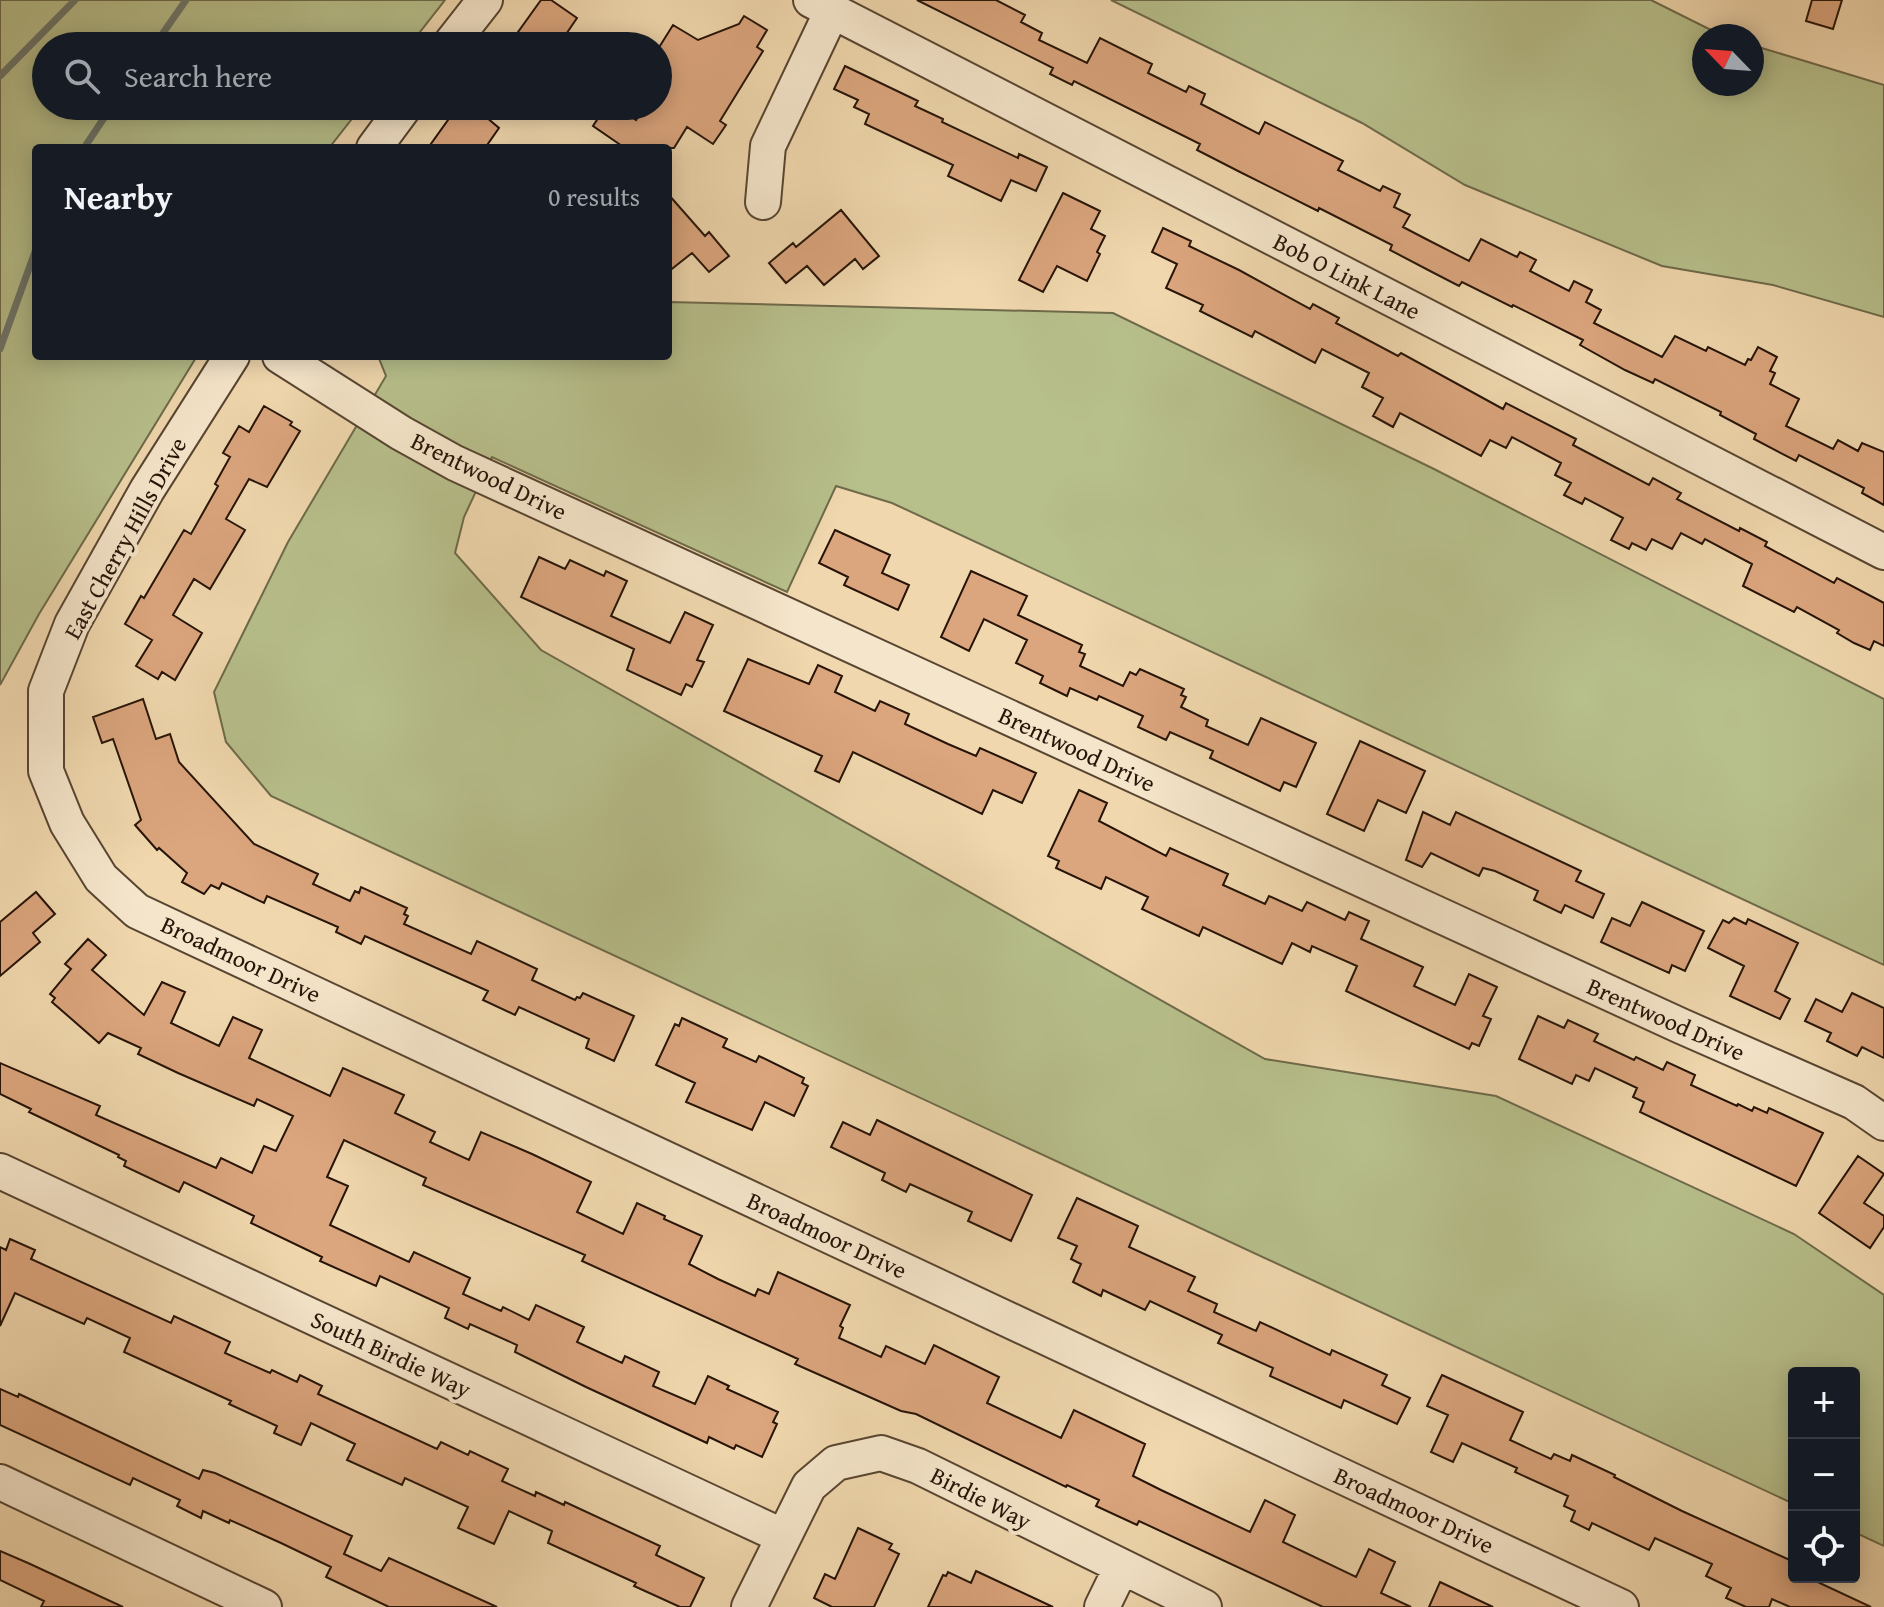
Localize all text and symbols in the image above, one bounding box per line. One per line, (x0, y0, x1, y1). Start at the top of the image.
north arrow (1692, 24, 1764, 96)
search box (32, 32, 672, 120)
icon: search (60, 54, 104, 98)
text: Search here (124, 54, 272, 98)
text: Nearby (64, 172, 173, 221)
text: 0 results (548, 177, 640, 216)
street label: Bob O Link Lane (1268, 224, 1426, 328)
street label: Brentwood Drive (405, 423, 573, 529)
street label: East Cherry Hills Drive (55, 431, 195, 645)
street label: Brentwood Drive (993, 697, 1161, 801)
street label: Broadmoor Drive (155, 907, 327, 1011)
street label: Brentwood Drive (1581, 969, 1751, 1069)
street label: Broadmoor Drive (741, 1183, 913, 1287)
street label: South Birdie Way (305, 1302, 477, 1406)
map controls (1788, 1367, 1860, 1583)
button: + (1788, 1367, 1860, 1439)
button: − (1788, 1439, 1860, 1511)
street label: Birdie Way (925, 1458, 1037, 1538)
street label: Broadmoor Drive (1328, 1458, 1500, 1562)
button: locate (1788, 1511, 1860, 1583)

